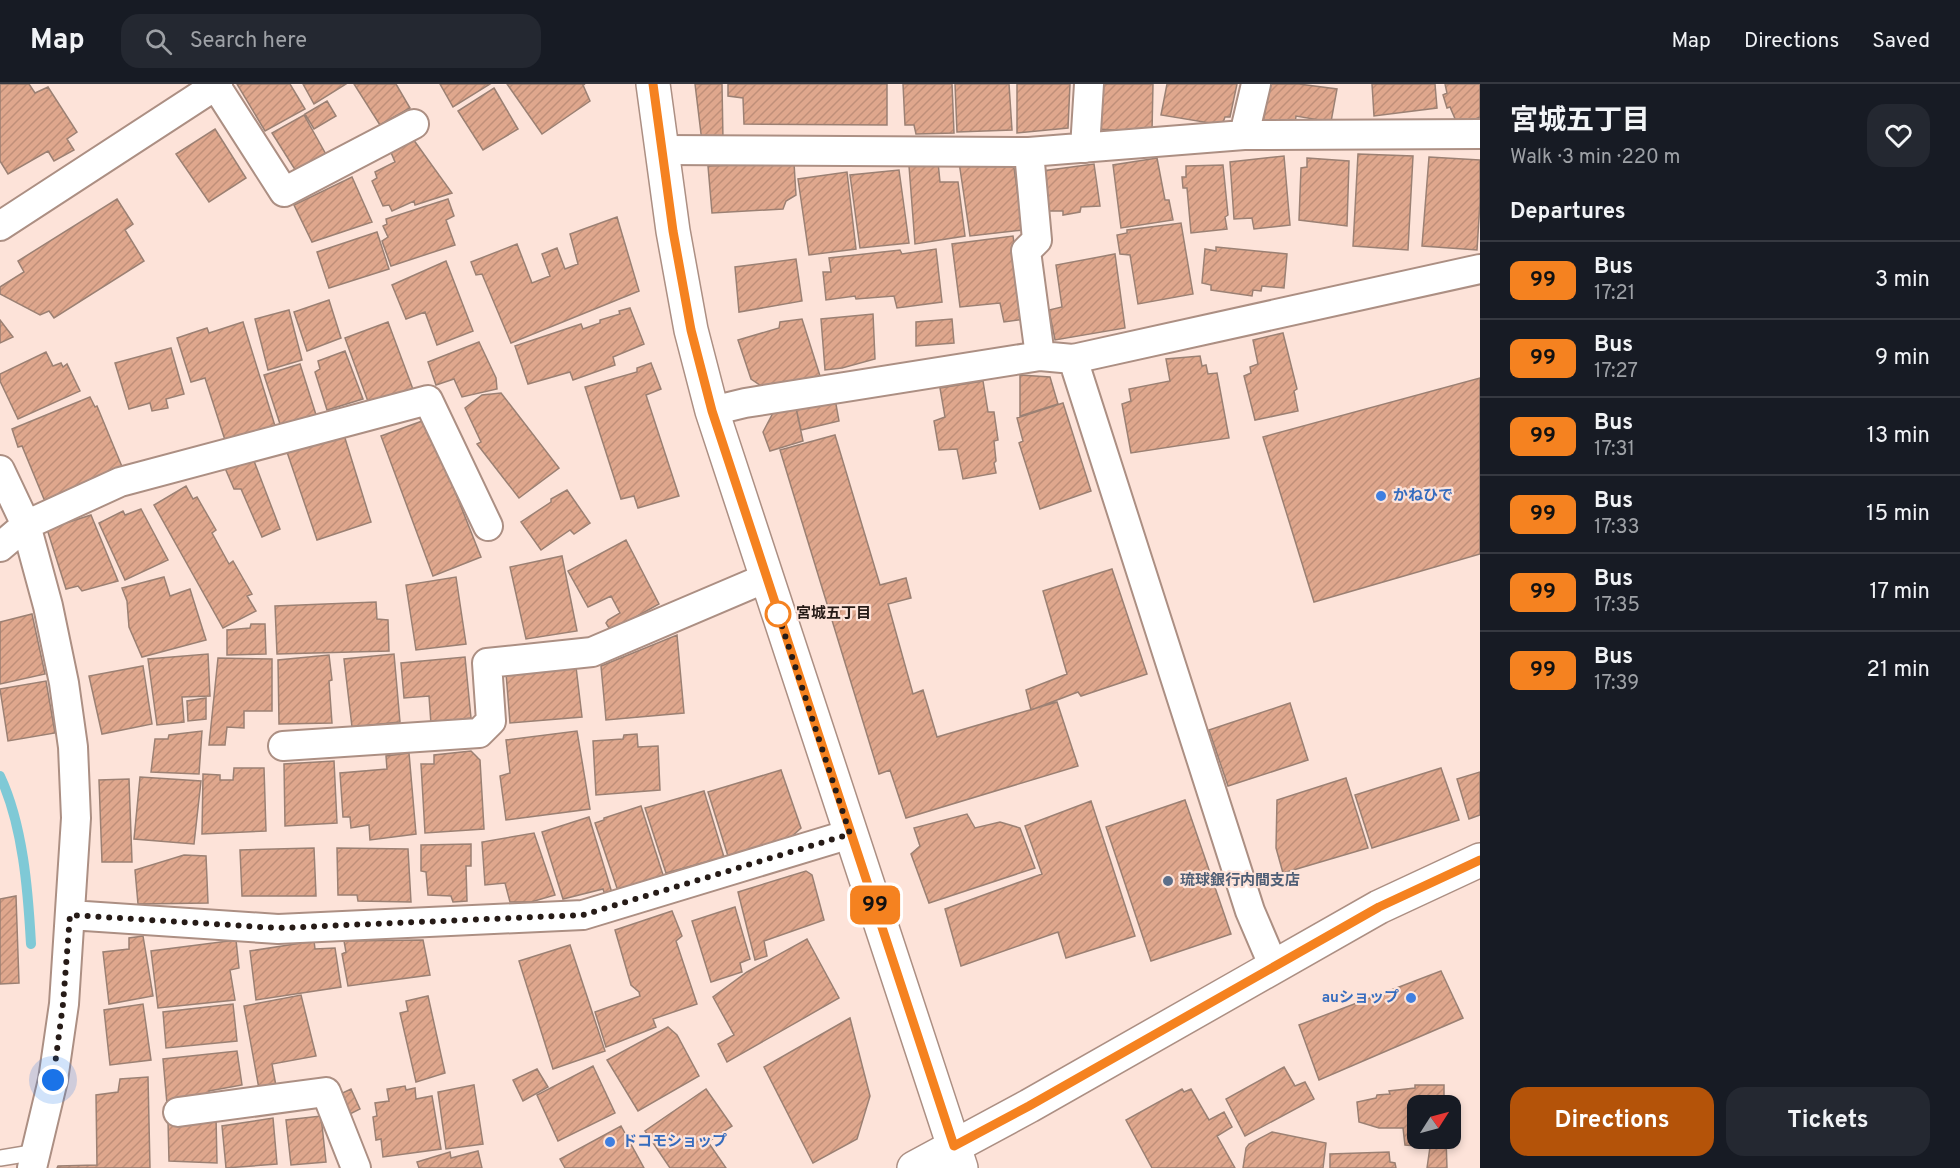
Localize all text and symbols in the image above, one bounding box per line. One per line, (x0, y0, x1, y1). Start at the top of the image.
search box (121, 14, 541, 68)
text: Map (30, 23, 85, 59)
icon: search (142, 25, 175, 58)
text: Search here (190, 28, 307, 55)
text: Map (1671, 28, 1711, 55)
text: Directions (1744, 28, 1839, 55)
text: Saved (1872, 28, 1930, 55)
text: 宮城五丁目 (1510, 104, 1650, 140)
button: heart (1867, 104, 1930, 167)
text: Walk · 3 min · 220 m (1510, 145, 1680, 171)
text: Departures (1510, 199, 1626, 226)
text: Bus (1594, 254, 1633, 281)
text: 99 (1530, 267, 1556, 294)
text: 3 min (1875, 267, 1930, 294)
text: 17:21 (1594, 281, 1635, 307)
text: Bus (1594, 332, 1633, 359)
text: 99 (1530, 345, 1556, 372)
text: 9 min (1875, 345, 1930, 372)
text: 17:27 (1594, 359, 1638, 385)
text: Bus (1594, 410, 1633, 437)
text: 99 (1530, 423, 1556, 450)
text: 13 min (1867, 423, 1930, 450)
text: 17:31 (1594, 437, 1635, 463)
place label: かねひで (1393, 487, 1453, 506)
text: Bus (1594, 488, 1633, 515)
marker: かねひで (1374, 489, 1388, 503)
text: 99 (1530, 501, 1556, 528)
text: 15 min (1866, 501, 1930, 528)
text: 17:33 (1594, 515, 1640, 541)
text: Bus (1594, 566, 1633, 593)
text: 99 (1530, 579, 1556, 606)
text: 17 min (1870, 579, 1930, 606)
text: 17:35 (1594, 593, 1640, 619)
marker: 宮城五丁目 (765, 601, 791, 627)
place label: 宮城五丁目 (796, 604, 871, 624)
text: Bus (1594, 644, 1633, 671)
text: 99 (1530, 657, 1556, 684)
text: 21 min (1867, 657, 1930, 684)
text: 17:39 (1594, 671, 1639, 697)
place label: 琉球銀行内間支店 (1180, 872, 1300, 891)
marker: 琉球銀行内間支店 (1161, 874, 1175, 888)
line badge: 99 (848, 886, 902, 924)
text: 99 (862, 892, 888, 919)
place label: auショップ (1322, 989, 1399, 1008)
marker: auショップ (1404, 991, 1418, 1005)
your location (38, 1065, 68, 1095)
button: Directions (1510, 1087, 1714, 1156)
button: Tickets (1726, 1087, 1930, 1156)
north arrow (1407, 1095, 1461, 1149)
map controls (1407, 1095, 1461, 1149)
place label: ドコモショップ (622, 1133, 727, 1152)
marker: ドコモショップ (603, 1135, 617, 1149)

